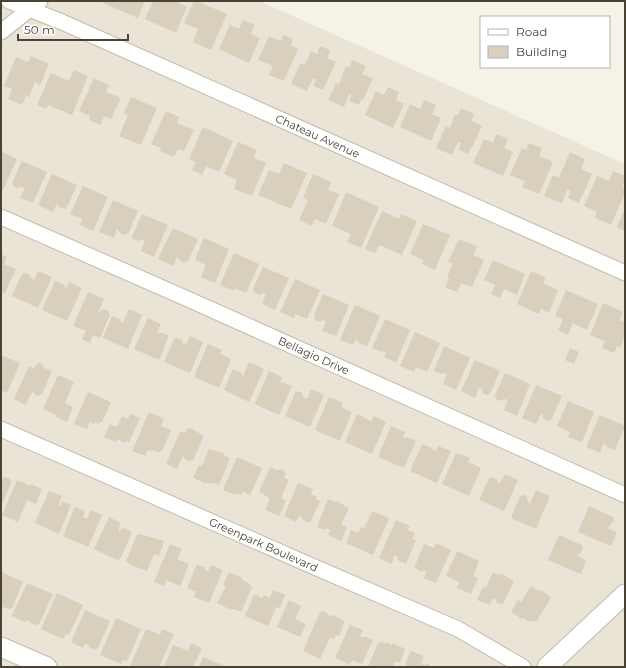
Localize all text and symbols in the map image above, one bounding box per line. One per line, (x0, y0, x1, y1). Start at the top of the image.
scale bar (18, 16, 128, 42)
legend (480, 16, 610, 68)
text: 50 m (24, 22, 55, 37)
text: Road (516, 24, 547, 39)
text: Building (516, 44, 567, 59)
street label: Chateau Avenue (273, 111, 362, 161)
street label: Bellagio Drive (276, 333, 352, 378)
street label: Greenpark Boulevard (207, 515, 320, 575)

